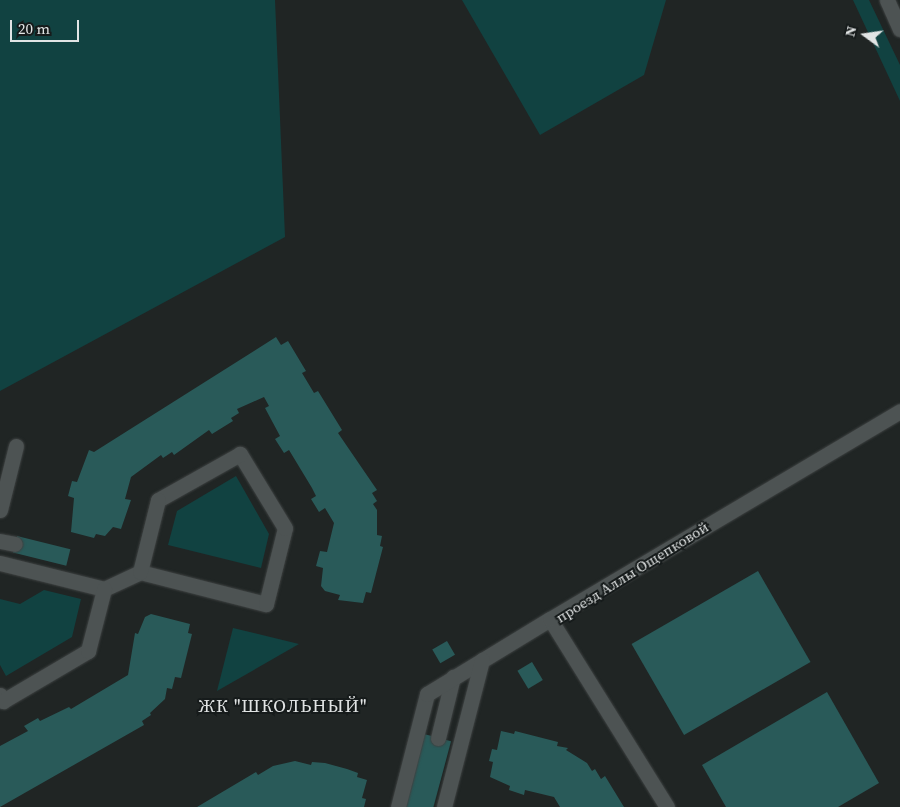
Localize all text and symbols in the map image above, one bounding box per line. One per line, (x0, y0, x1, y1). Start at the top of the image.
scale bar (12, 10, 81, 42)
north arrow (840, 10, 890, 60)
text: 20 m (18, 18, 50, 39)
text: N (840, 24, 861, 39)
street label: проезд Аллы Ощепковой (552, 518, 712, 626)
district label: ЖК "ШКОЛЬНЫЙ" (197, 695, 369, 717)

